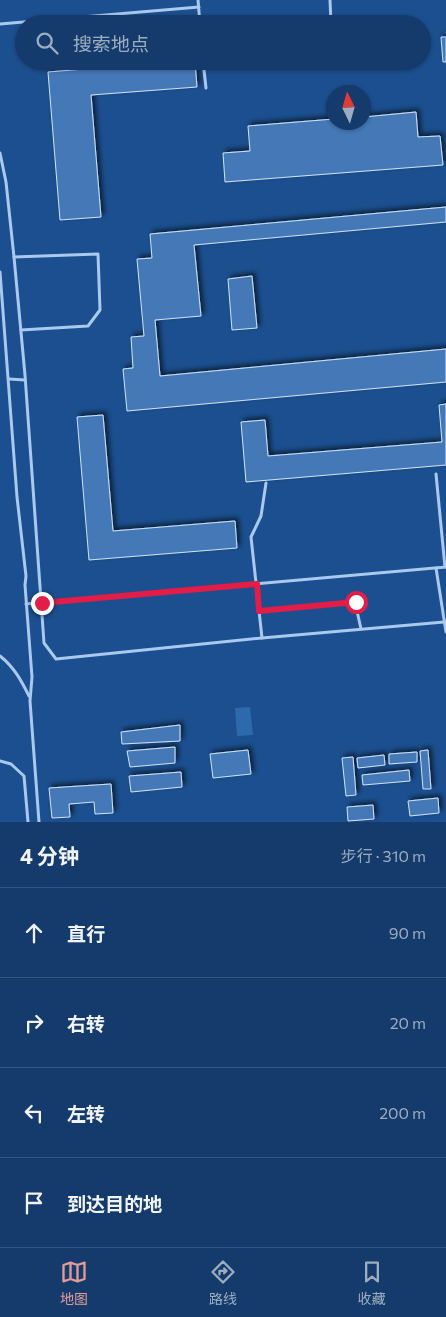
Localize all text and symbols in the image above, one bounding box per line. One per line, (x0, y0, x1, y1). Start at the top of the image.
search box (15, 15, 431, 70)
icon: search (33, 29, 61, 57)
text: 搜索地点 (73, 32, 149, 55)
north arrow (326, 85, 371, 130)
route start (345, 591, 368, 614)
route end (31, 592, 54, 615)
text: 4 分钟 (20, 843, 79, 868)
text: 步行 · 310 m (341, 846, 426, 865)
icon: ahead (20, 919, 48, 947)
text: 直行 (67, 922, 105, 945)
text: 90 m (389, 923, 426, 942)
icon: right (20, 1009, 48, 1037)
text: 右转 (67, 1012, 105, 1035)
text: 20 m (390, 1013, 426, 1032)
icon: left (20, 1099, 48, 1127)
text: 左转 (67, 1102, 105, 1125)
text: 200 m (379, 1103, 426, 1122)
icon: arrive (20, 1189, 48, 1217)
text: 到达目的地 (67, 1192, 162, 1215)
tab: 地图 (60, 1258, 88, 1308)
tab: 路线 (209, 1258, 237, 1308)
tab: 收藏 (358, 1258, 386, 1308)

